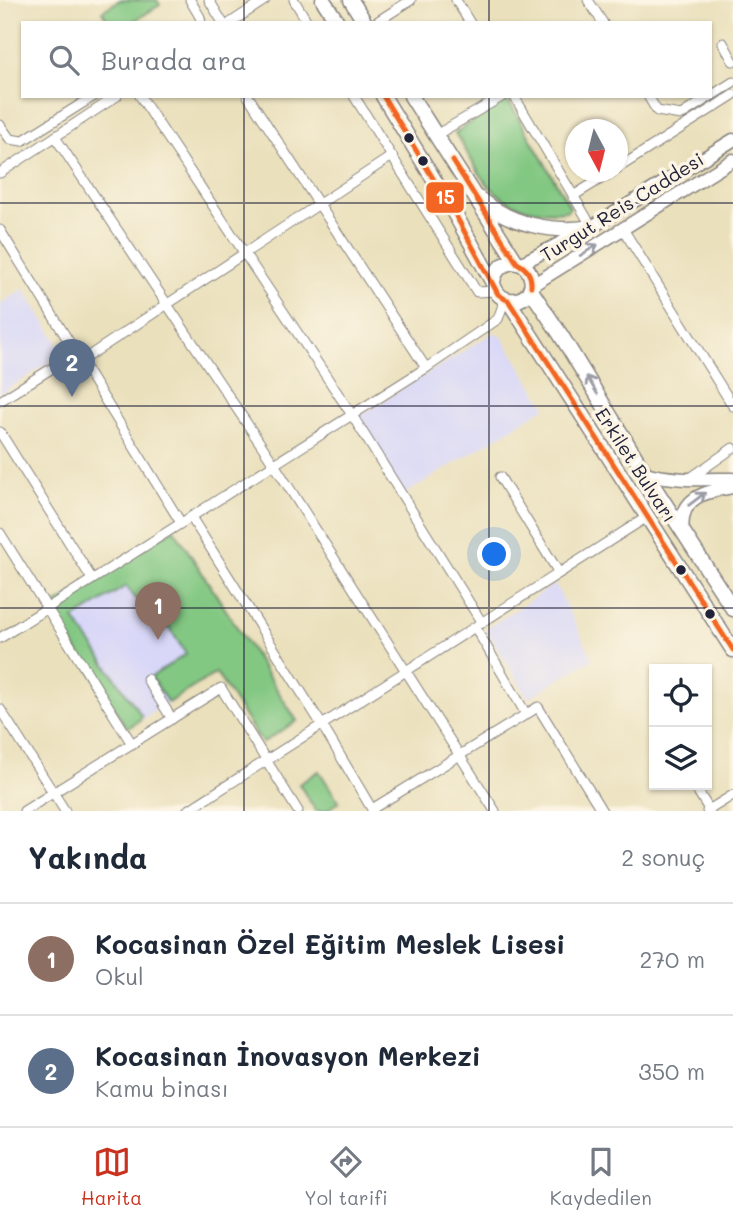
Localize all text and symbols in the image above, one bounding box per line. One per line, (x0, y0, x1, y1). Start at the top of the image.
search box (21, 21, 712, 98)
icon: search (45, 41, 83, 79)
text: Burada ara (101, 43, 247, 77)
north arrow (565, 119, 628, 182)
unlabelled marker (402, 131, 416, 145)
street label: Turgut Reis Caddesi (536, 146, 708, 267)
unlabelled marker (416, 154, 430, 168)
line badge: 15 (425, 181, 465, 214)
text: 15 (435, 184, 455, 209)
one-way arrow (579, 243, 598, 258)
pin: 2 (49, 339, 95, 397)
one-way arrow (584, 376, 598, 396)
street label: Erkilet Bulvarı (590, 403, 683, 527)
one-way arrow (688, 492, 707, 507)
your location (477, 537, 511, 571)
unlabelled marker (674, 563, 688, 577)
pin: 1 (135, 582, 181, 640)
unlabelled marker (703, 607, 717, 621)
map controls (649, 664, 712, 790)
button: locate (649, 664, 712, 727)
button: layers (649, 727, 712, 790)
text: Yakında (28, 837, 147, 877)
text: 2 sonuç (621, 842, 705, 872)
text: Kocasinan Özel Eğitim Meslek Lisesi (95, 927, 565, 961)
text: 1 (46, 944, 56, 974)
text: 270 m (640, 944, 705, 974)
text: Okul (95, 961, 144, 991)
text: Kocasinan İnovasyon Merkezi (95, 1039, 481, 1073)
text: 2 (45, 1056, 57, 1086)
text: 350 m (638, 1056, 705, 1086)
text: Kamu binası (95, 1073, 229, 1103)
tab: Harita (81, 1143, 142, 1210)
tab: Yol tarifi (304, 1143, 388, 1210)
tab: Kaydedilen (550, 1143, 652, 1210)

